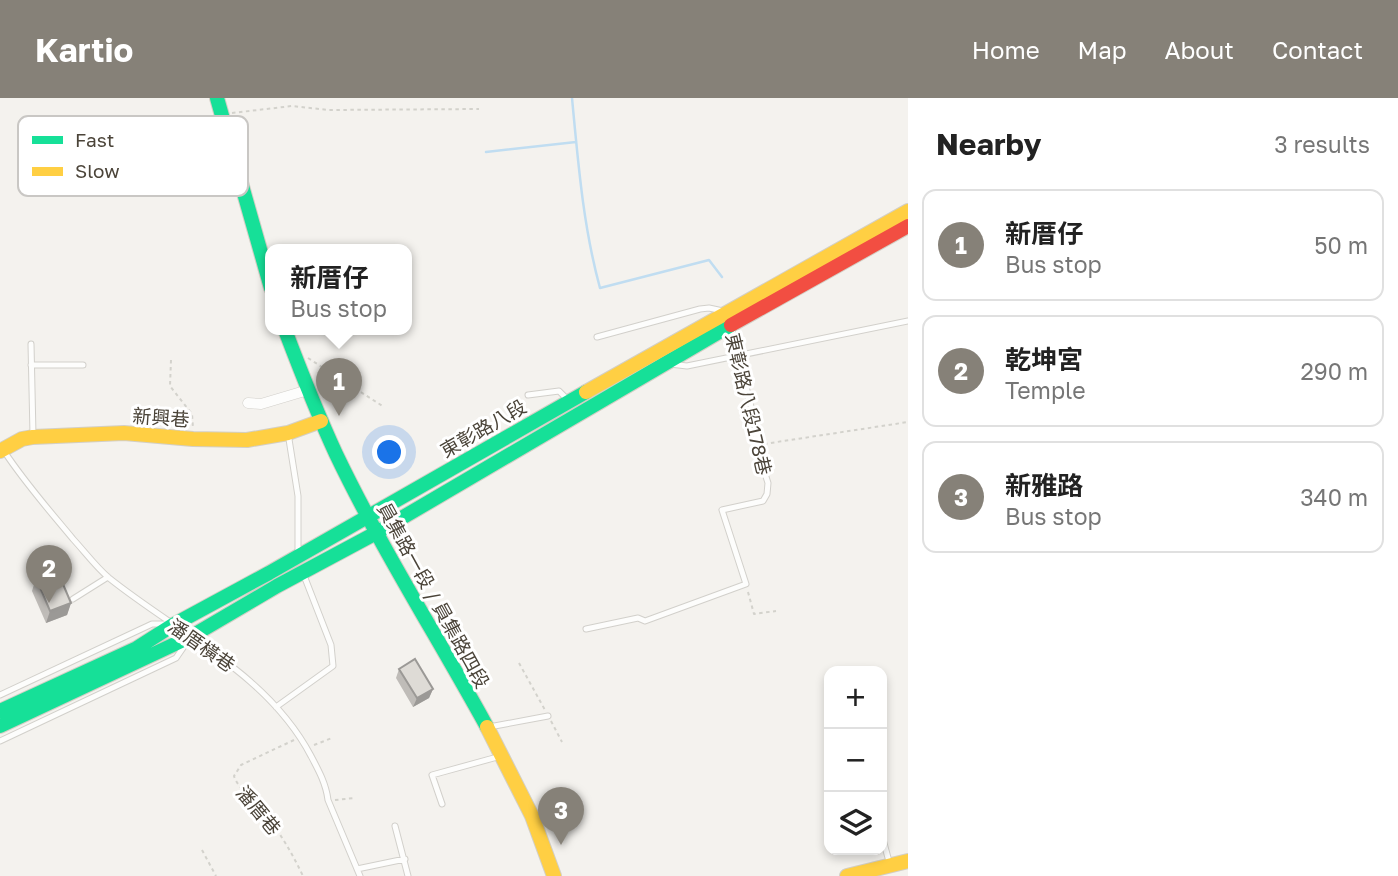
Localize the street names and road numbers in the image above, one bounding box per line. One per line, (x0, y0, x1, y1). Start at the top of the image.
street label: 東彰路八段178巷 (721, 331, 777, 477)
street label: 東彰路八段 (436, 394, 530, 462)
street label: 新興巷 (132, 404, 190, 430)
street label: 員集路一段 / 員集路四段 (373, 498, 495, 692)
street label: 潘厝橫巷 (164, 614, 240, 676)
street label: 潘厝巷 (232, 781, 286, 839)

